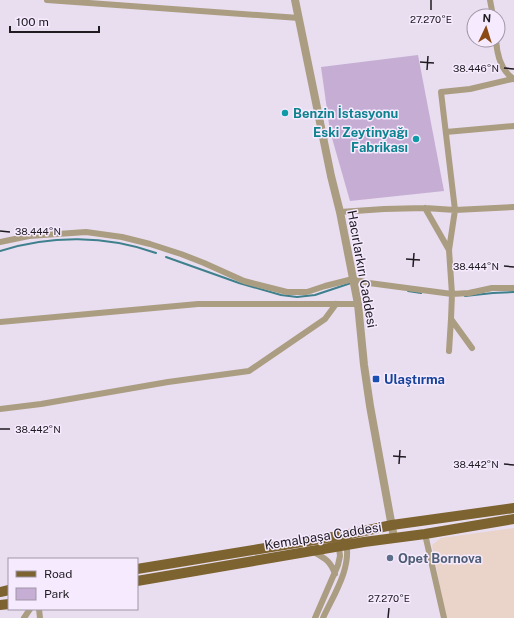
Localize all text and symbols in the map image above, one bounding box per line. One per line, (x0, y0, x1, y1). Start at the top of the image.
scale bar (10, 8, 99, 34)
north arrow (466, 8, 506, 48)
text: N (482, 12, 491, 24)
text: 27.270°E (410, 13, 452, 25)
text: 100 m (16, 15, 49, 29)
text: 38.446°N (453, 62, 499, 74)
place label: Benzin İstasyonu (293, 105, 398, 121)
marker: Benzin İstasyonu (280, 108, 290, 118)
place label: Eski Zeytinyağı Fabrikası (313, 125, 408, 155)
marker: Eski Zeytinyağı Fabrikası (411, 134, 421, 144)
street label: Hacırlarkırı Caddesi (344, 209, 380, 329)
text: 38.444°N (15, 225, 61, 237)
text: 38.444°N (453, 260, 499, 272)
place label: Ulaştırma (384, 372, 445, 387)
marker: Ulaştırma (371, 374, 381, 384)
text: 38.442°N (15, 423, 61, 435)
text: 38.442°N (453, 458, 499, 470)
street label: Kemalpaşa Caddesi (263, 519, 383, 553)
place label: Opet Bornova (398, 551, 482, 566)
marker: Opet Bornova (385, 553, 395, 563)
legend (8, 558, 138, 610)
text: Road (44, 567, 72, 581)
text: Park (44, 587, 70, 601)
text: 27.270°E (368, 592, 410, 604)

